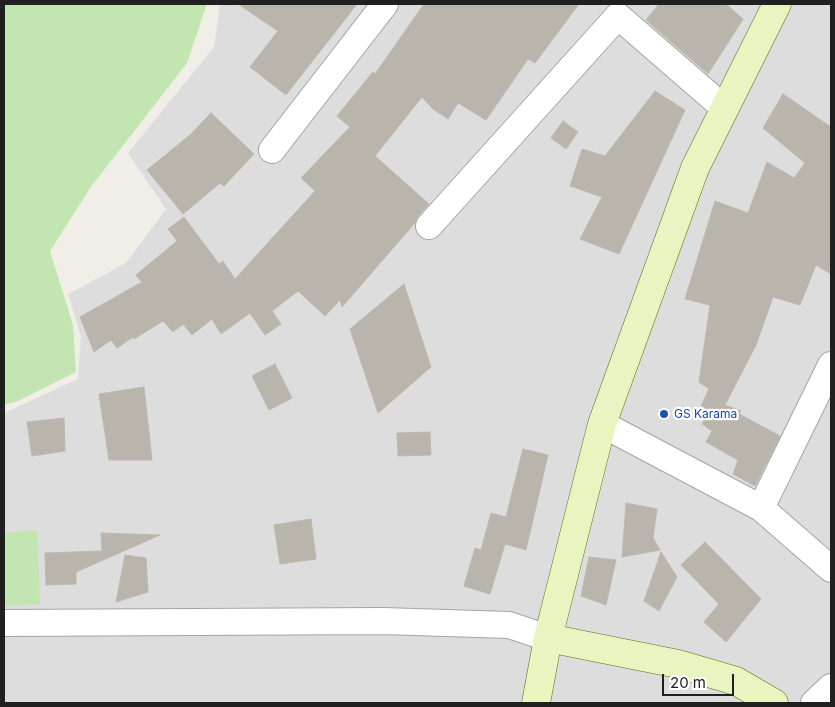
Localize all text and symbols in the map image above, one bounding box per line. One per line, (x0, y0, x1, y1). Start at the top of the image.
place label: GS Karama (674, 407, 737, 421)
marker: GS Karama (658, 408, 670, 420)
scale bar (665, 664, 738, 696)
text: 20 m (670, 673, 706, 692)

